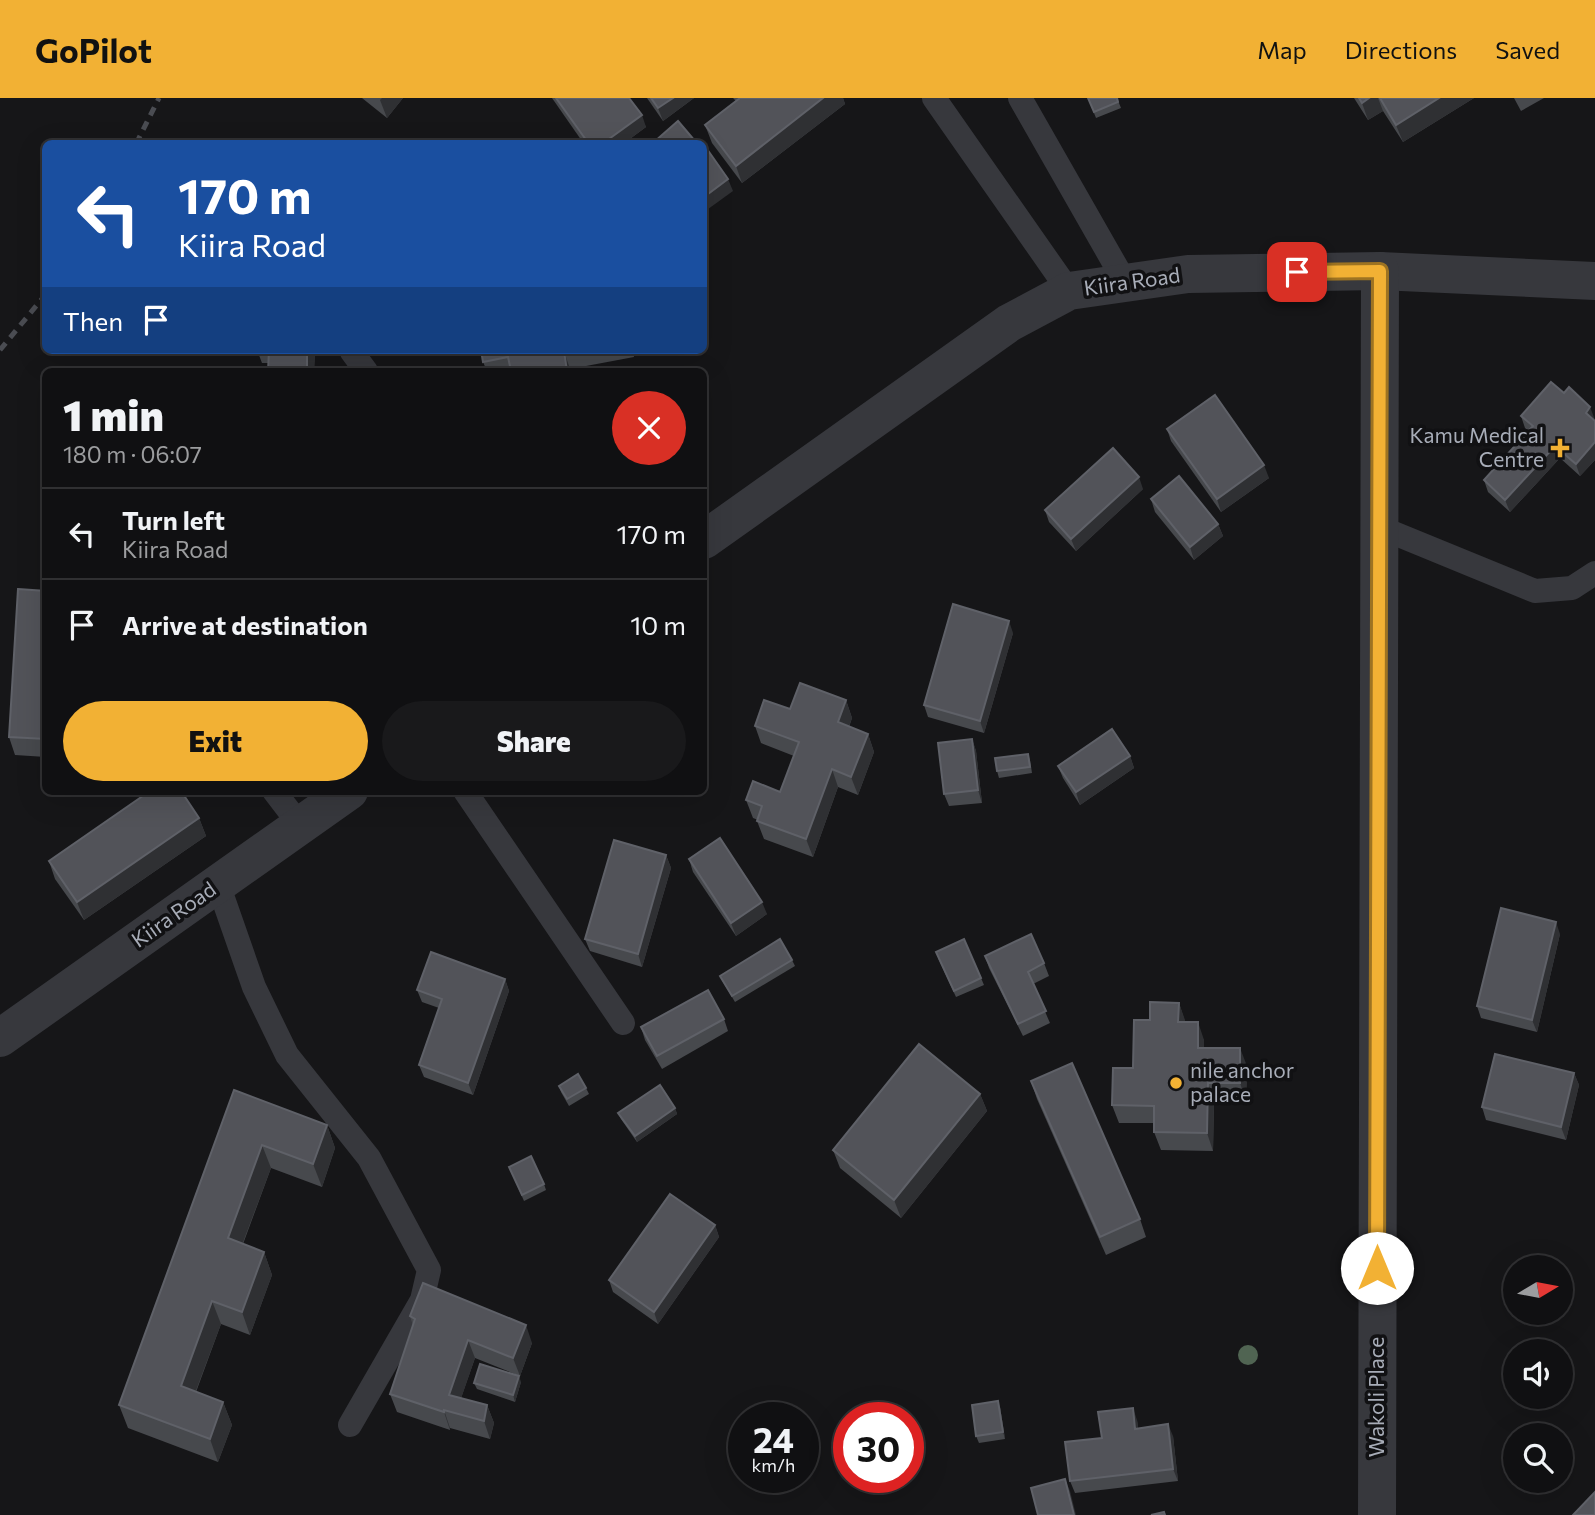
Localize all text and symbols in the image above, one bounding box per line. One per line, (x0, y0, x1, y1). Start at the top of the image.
text: GoPilot (35, 29, 152, 70)
text: Map (1257, 35, 1307, 64)
text: Directions (1345, 35, 1457, 64)
text: Saved (1495, 35, 1560, 64)
text: 170 m (178, 164, 311, 224)
icon: left (63, 168, 154, 259)
text: Kiira Road (178, 224, 326, 264)
pin (1267, 242, 1327, 302)
icon: arrive (1278, 253, 1316, 291)
street label: Kiira Road (1082, 261, 1182, 300)
icon: arrive (137, 301, 175, 339)
text: Then (63, 305, 123, 336)
text: 1 min (63, 388, 164, 440)
button: close (612, 391, 686, 465)
place label: Kamu Medical Centre (1410, 422, 1544, 471)
marker: Kamu Medical Centre (1550, 438, 1570, 458)
text: 180 m · 06:07 (63, 440, 202, 468)
text: Turn left (122, 504, 225, 535)
icon: left (63, 515, 101, 553)
text: 170 m (617, 518, 686, 549)
text: Kiira Road (122, 535, 228, 563)
icon: arrive (63, 606, 101, 644)
text: Arrive at destination (122, 609, 368, 640)
text: 10 m (630, 609, 686, 640)
button: Exit (63, 701, 368, 781)
button: Share (382, 701, 686, 781)
street label: Kiira Road (126, 876, 220, 952)
place label: nile anchor palace (1190, 1057, 1294, 1106)
marker: nile anchor palace (1168, 1075, 1184, 1091)
position arrow (1340, 1231, 1414, 1305)
north arrow (1503, 1255, 1573, 1325)
map controls (1503, 1255, 1573, 1493)
street label: Wakoli Place (1363, 1337, 1388, 1457)
button: sound (1503, 1339, 1573, 1409)
speed limit sign: 30 (833, 1402, 924, 1493)
text: 24 (753, 1417, 794, 1460)
button: search (1503, 1423, 1573, 1493)
text: km/h (752, 1454, 795, 1476)

